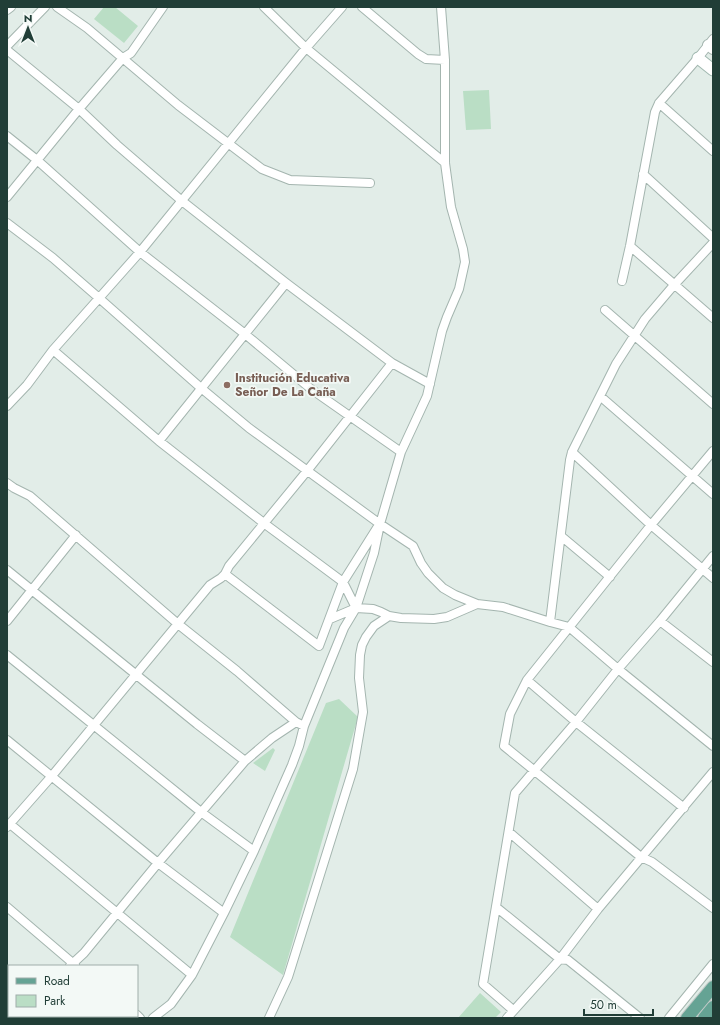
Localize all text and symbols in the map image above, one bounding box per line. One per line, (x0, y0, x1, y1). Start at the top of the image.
north arrow (8, 8, 48, 48)
text: N (24, 10, 32, 26)
place label: Institución Educativa Señor De La Caña (235, 369, 350, 401)
marker: Institución Educativa Señor De La Caña (222, 380, 232, 390)
legend (8, 965, 138, 1017)
text: Road (44, 972, 70, 990)
scale bar (584, 991, 653, 1017)
text: Park (44, 992, 66, 1010)
text: 50 m (590, 996, 617, 1014)

